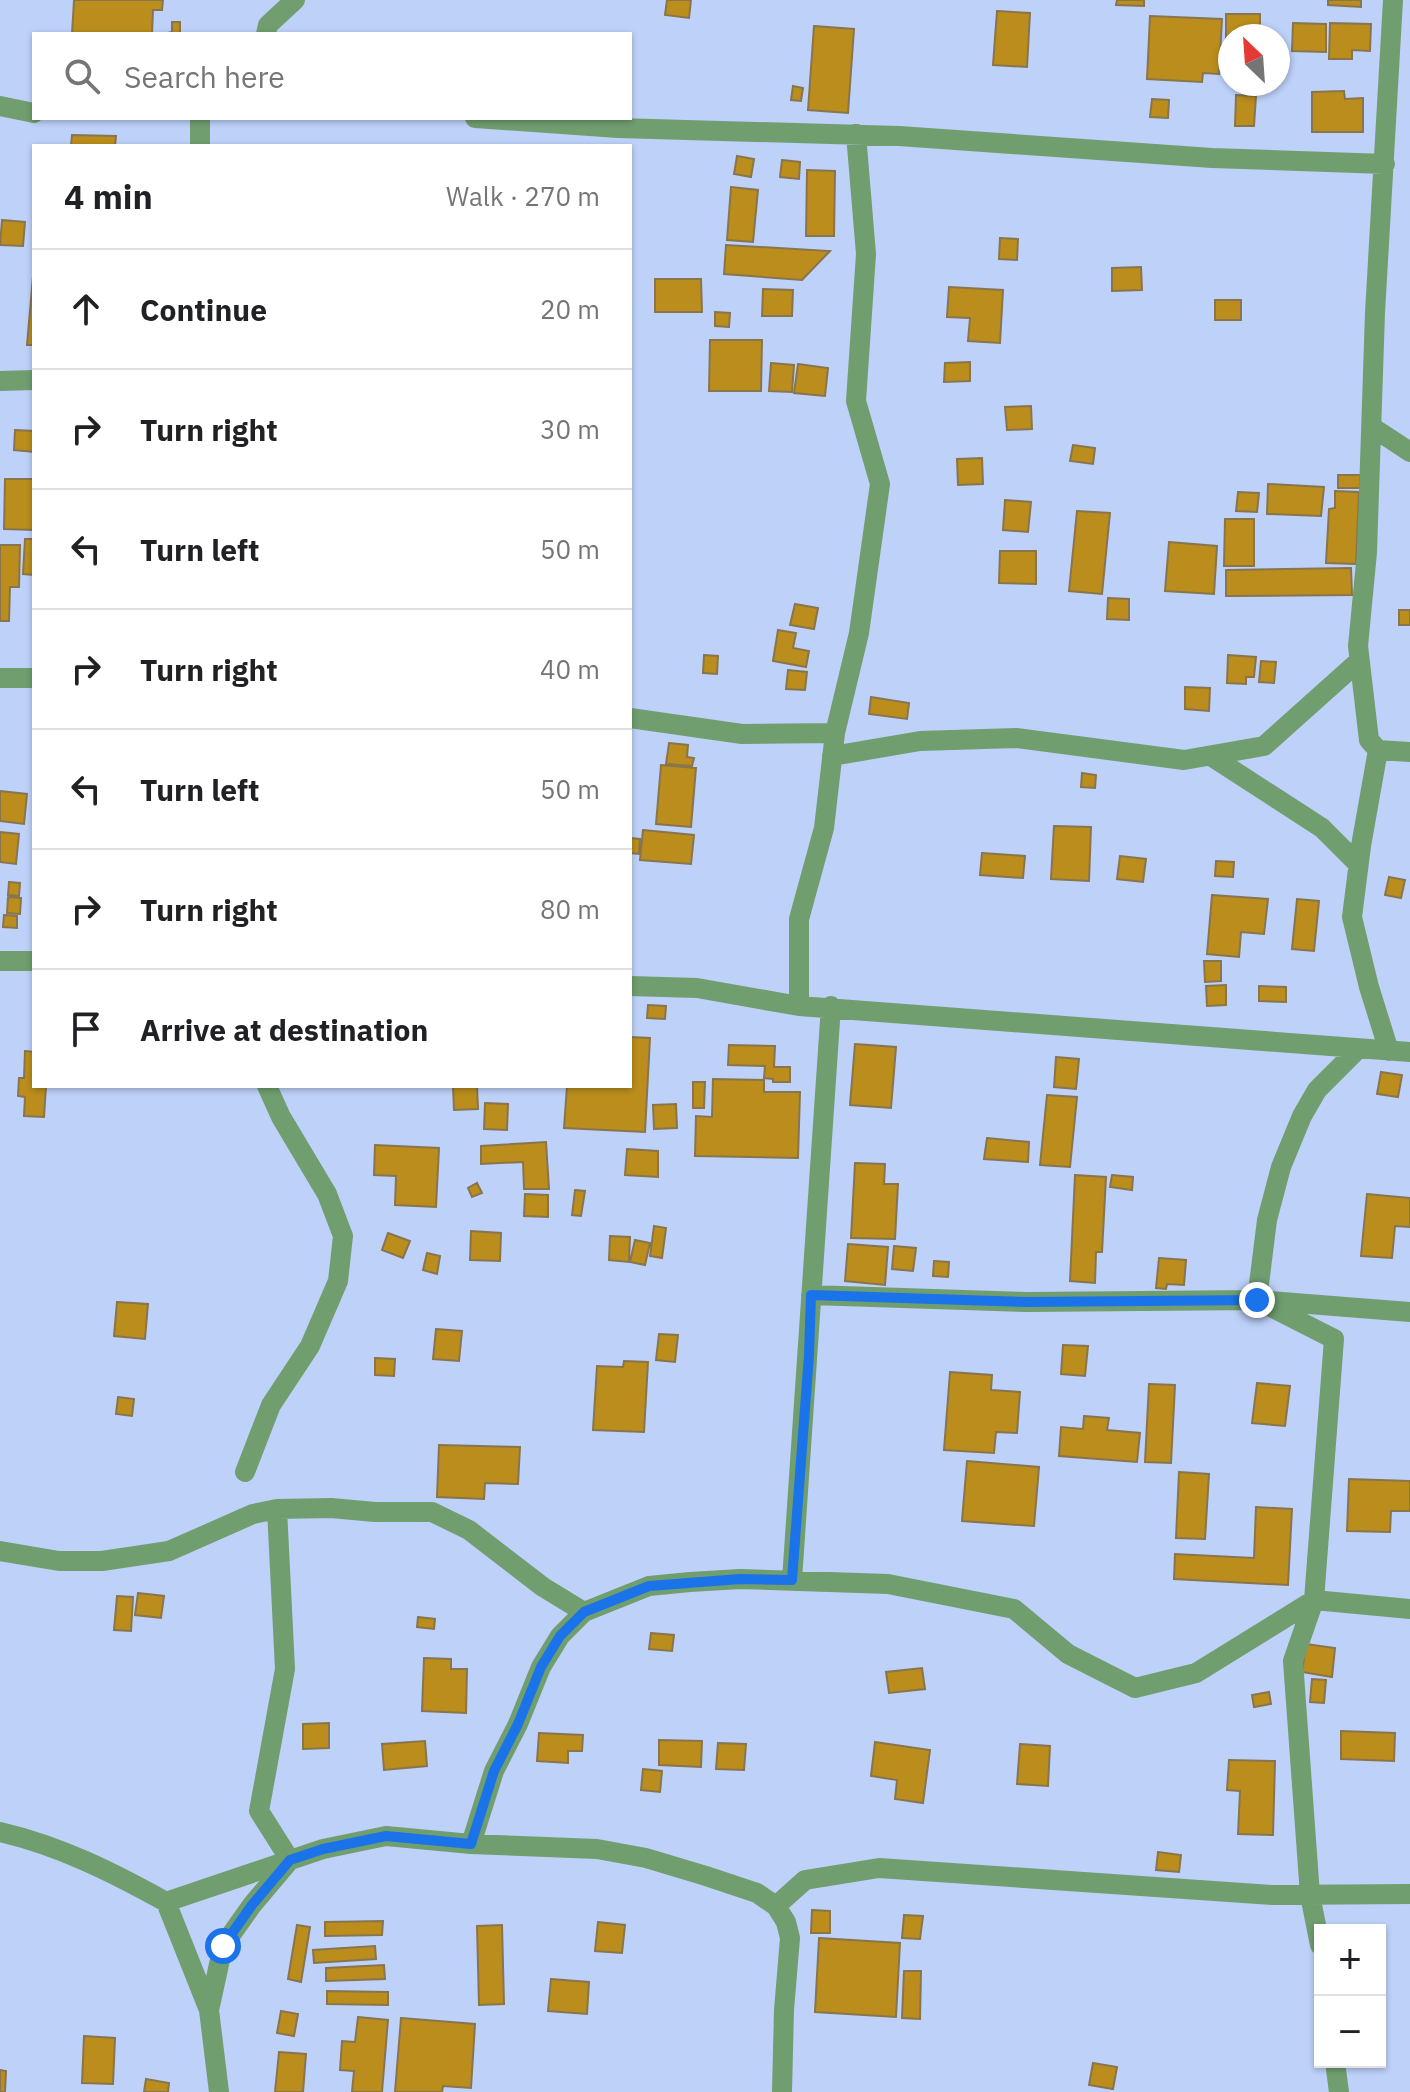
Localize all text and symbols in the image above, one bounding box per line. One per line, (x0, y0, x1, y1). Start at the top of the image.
north arrow (1218, 24, 1290, 96)
search box (32, 32, 632, 120)
icon: search (60, 54, 104, 98)
text: Search here (124, 57, 285, 96)
text: 4 min (64, 174, 153, 218)
text: Walk · 270 m (446, 179, 600, 213)
icon: ahead (64, 287, 108, 331)
text: Continue (140, 290, 267, 329)
text: 20 m (540, 292, 600, 326)
icon: right (64, 407, 108, 451)
text: Turn right (140, 410, 278, 449)
text: 30 m (540, 412, 600, 446)
icon: left (64, 527, 108, 571)
text: Turn left (140, 530, 259, 569)
text: 50 m (540, 532, 600, 566)
icon: right (64, 647, 108, 691)
text: Turn right (140, 650, 278, 689)
text: 40 m (540, 652, 600, 686)
icon: left (64, 767, 108, 811)
text: Turn left (140, 770, 259, 809)
text: 50 m (540, 772, 600, 806)
icon: right (64, 887, 108, 931)
text: Turn right (140, 890, 278, 929)
text: 80 m (540, 892, 600, 926)
icon: arrive (64, 1007, 108, 1051)
text: Arrive at destination (140, 1010, 428, 1049)
route end (1239, 1282, 1275, 1318)
map controls (1314, 1924, 1386, 2068)
button: + (1314, 1924, 1386, 1996)
route start (205, 1928, 241, 1964)
button: − (1314, 1996, 1386, 2068)

